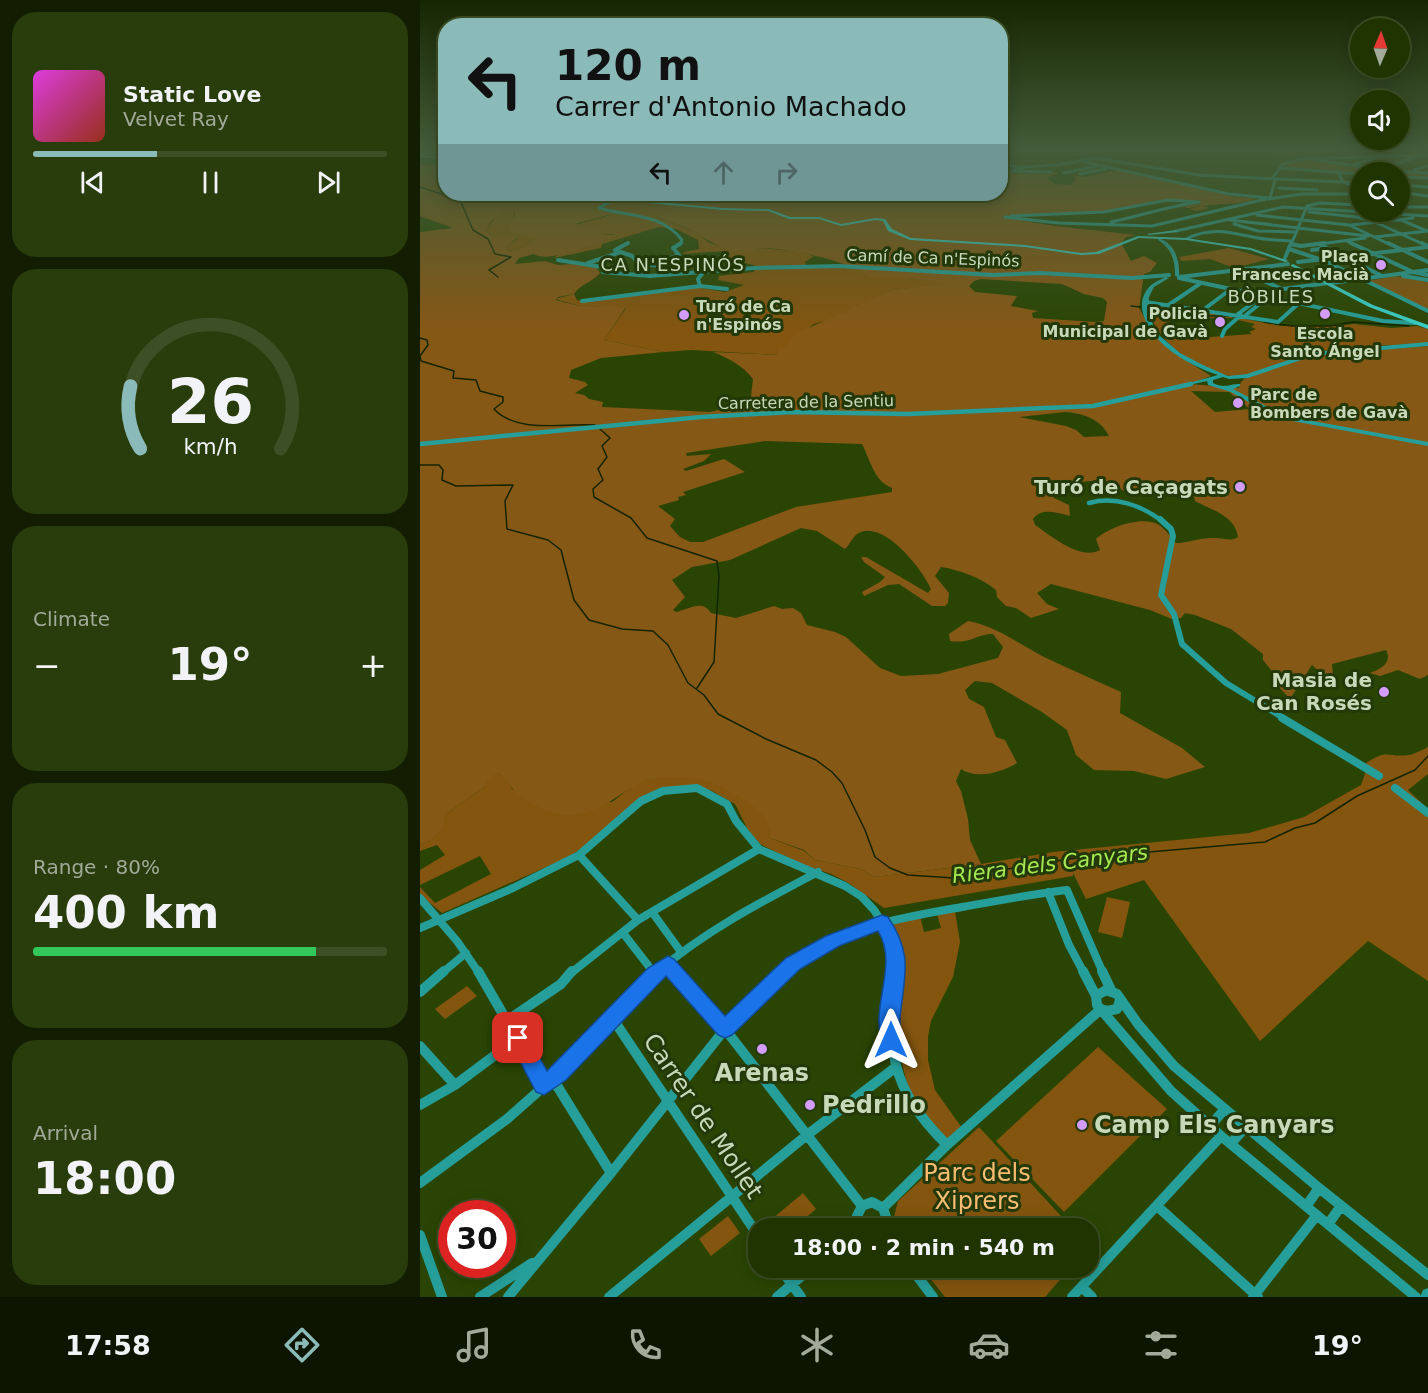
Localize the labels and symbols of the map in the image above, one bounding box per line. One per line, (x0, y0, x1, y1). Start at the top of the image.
north arrow (1350, 18, 1410, 78)
street label: Camí de Ca n'Espinós (846, 245, 1020, 271)
place label: Plaça Francesc Macià (1232, 247, 1369, 284)
district label: CA N'ESPINÓS (600, 254, 746, 275)
marker: Plaça Francesc Macià (1374, 258, 1388, 272)
district label: BÒBILES (1227, 286, 1315, 307)
place label: Turó de Ca n'Espinós (696, 297, 791, 334)
place label: Policia Municipal de Gavà (1043, 304, 1208, 341)
marker: Escola Santo Ángel (1318, 307, 1332, 321)
marker: Turó de Ca n'Espinós (677, 308, 691, 322)
marker: Policia Municipal de Gavà (1213, 315, 1227, 329)
place label: Escola Santo Ángel (1270, 324, 1380, 361)
place label: Parc de Bombers de Gavà (1250, 385, 1408, 422)
street label: Carretera de la Sentiu (718, 391, 894, 413)
marker: Parc de Bombers de Gavà (1231, 396, 1245, 410)
place label: Turó de Caçagats (1034, 475, 1228, 499)
marker: Turó de Caçagats (1233, 480, 1247, 494)
place label: Masia de Can Rosés (1256, 668, 1372, 715)
marker: Masia de Can Rosés (1377, 685, 1391, 699)
water label: Riera dels Canyars (951, 840, 1149, 888)
position arrow (859, 1008, 923, 1072)
pin (492, 1012, 543, 1063)
street label: Carrer de Mollet (637, 1028, 769, 1204)
marker: Arenas (755, 1042, 769, 1056)
place label: Arenas (715, 1059, 809, 1087)
place label: Pedrillo (822, 1091, 926, 1119)
marker: Pedrillo (803, 1098, 817, 1112)
place label: Camp Els Canyars (1094, 1111, 1334, 1139)
marker: Camp Els Canyars (1075, 1118, 1089, 1132)
park label: Parc dels Xiprers (923, 1159, 1031, 1215)
speed limit sign: 30 (438, 1200, 516, 1278)

